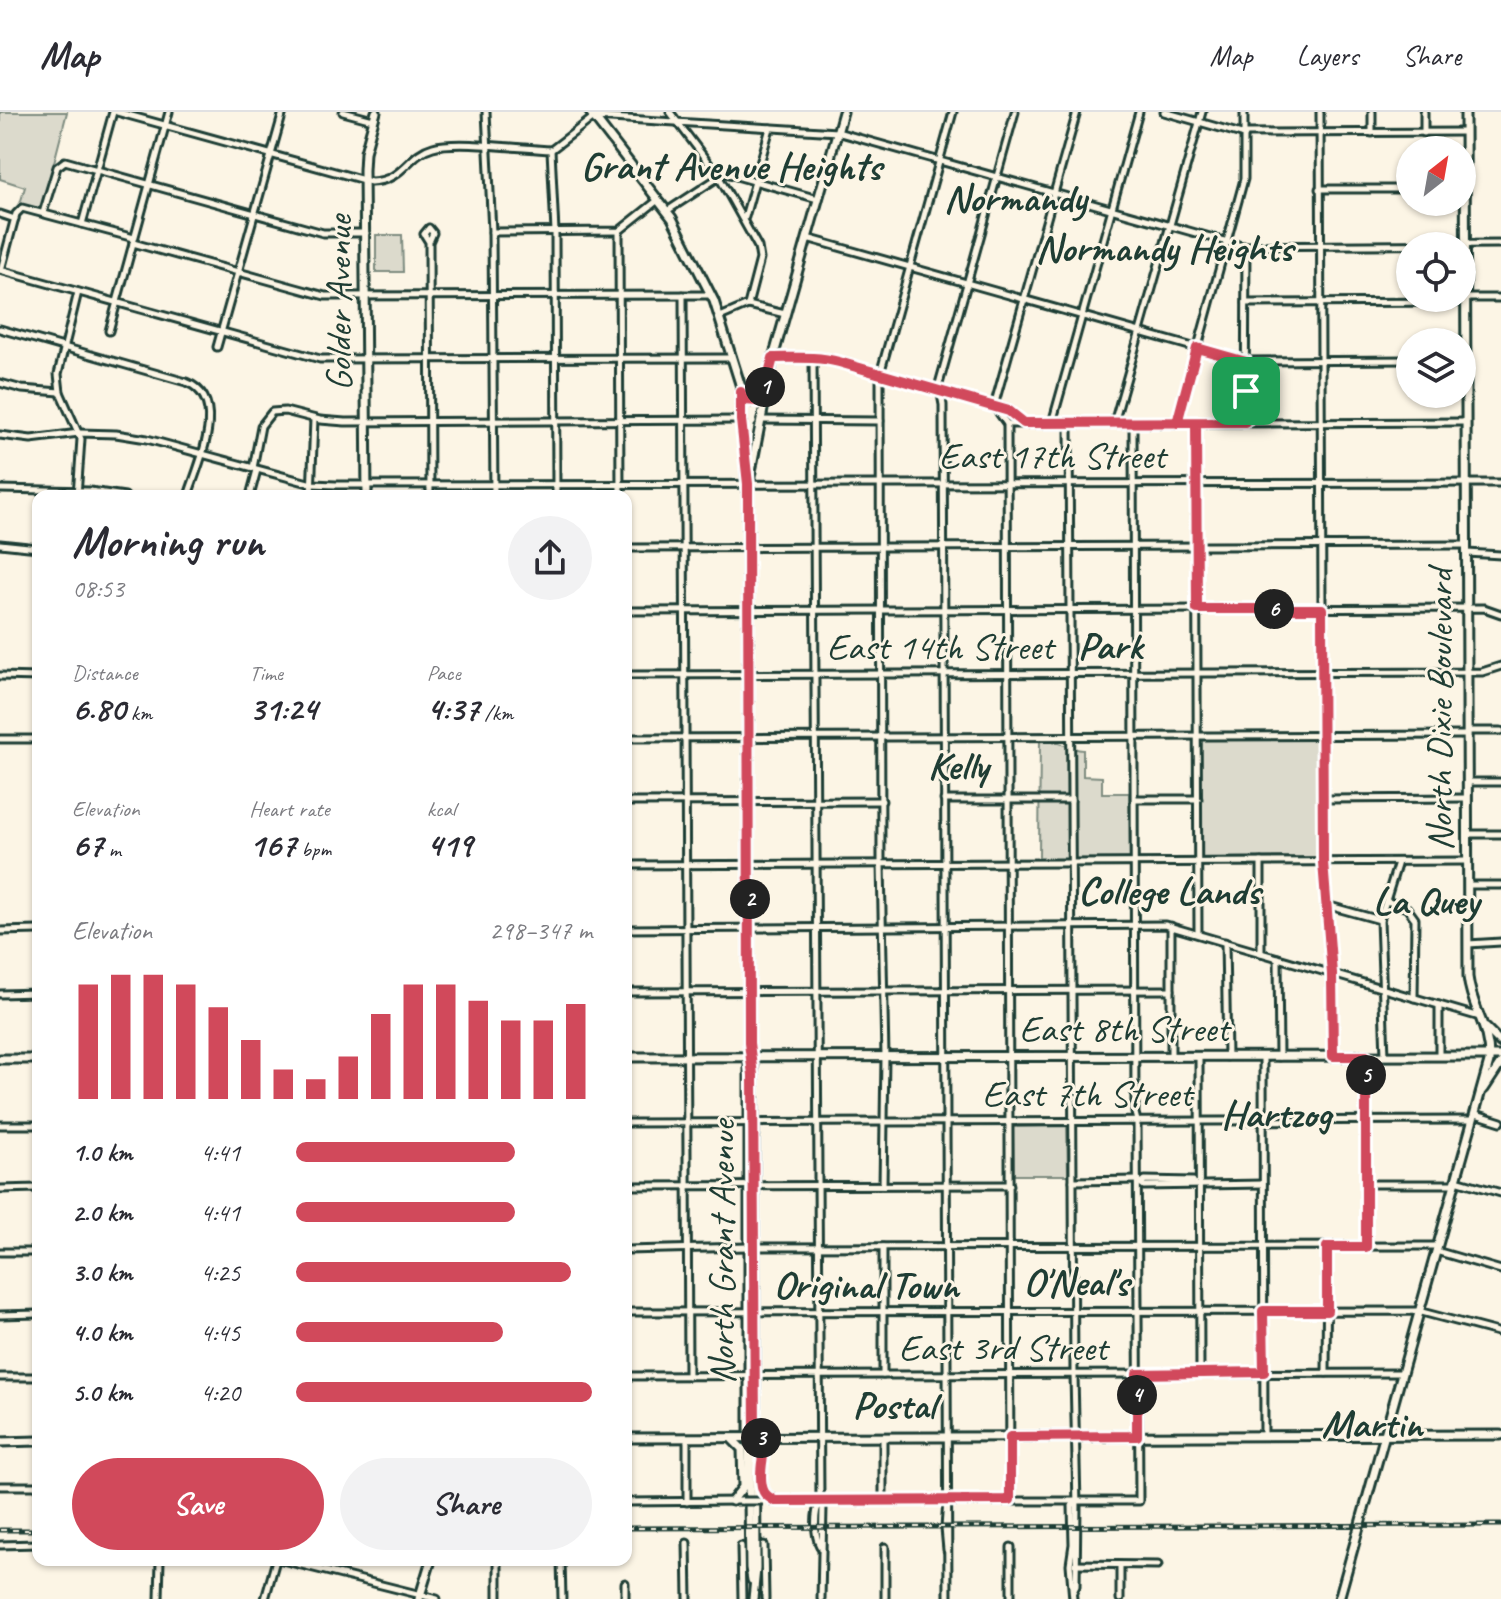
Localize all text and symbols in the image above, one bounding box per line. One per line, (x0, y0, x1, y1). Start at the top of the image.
text: Map (40, 32, 99, 79)
text: Map (1210, 38, 1253, 73)
text: Layers (1297, 38, 1358, 73)
text: Share (1402, 38, 1461, 73)
north arrow (1396, 136, 1476, 216)
map controls (1396, 136, 1476, 408)
district label: Grant Avenue Heights (581, 141, 885, 191)
district label: Normandy (944, 173, 1090, 223)
street label: Golder Avenue (315, 212, 362, 391)
district label: Normandy Heights (1035, 223, 1297, 273)
button: locate (1396, 232, 1476, 312)
button: layers (1396, 328, 1476, 408)
pin (1212, 357, 1280, 425)
pin: 1 (745, 367, 785, 407)
icon: arrive (1224, 369, 1268, 413)
text: 1 (760, 373, 770, 401)
street label: East 17th Street (939, 432, 1169, 479)
text: Morning run (72, 514, 264, 569)
button: share (508, 516, 592, 600)
street label: North Dixie Boulevard (1416, 563, 1463, 851)
text: 08:53 (72, 572, 124, 605)
pin: 6 (1254, 589, 1294, 629)
text: 6 (1269, 595, 1279, 623)
district label: Park (1078, 621, 1145, 671)
street label: East 14th Street (827, 623, 1057, 670)
text: Distance (72, 659, 138, 687)
text: Time (249, 659, 283, 687)
text: Pace (427, 659, 461, 687)
text: 6.80 (72, 687, 125, 730)
text: 31:24 (249, 687, 317, 730)
text: 4:37 (427, 687, 479, 730)
text: km (125, 699, 152, 727)
text: /km (479, 699, 513, 727)
district label: Kelly (928, 741, 993, 791)
text: Elevation (72, 795, 140, 823)
text: Heart rate (249, 795, 330, 823)
text: kcal (427, 795, 456, 823)
text: 67 (72, 823, 103, 866)
text: 167 (249, 823, 296, 866)
text: 419 (427, 823, 472, 866)
text: m (103, 835, 121, 863)
text: bpm (296, 835, 331, 863)
district label: College Lands (1078, 866, 1264, 916)
district label: La Quey (1373, 876, 1482, 926)
pin: 2 (730, 879, 770, 919)
text: 2 (745, 885, 755, 913)
text: Elevation (72, 914, 152, 947)
text: 298–347 m (489, 914, 592, 947)
street label: East 8th Street (1019, 1005, 1232, 1052)
pin: 5 (1346, 1055, 1386, 1095)
text: 5 (1361, 1061, 1371, 1089)
street label: East 7th Street (982, 1070, 1195, 1117)
district label: Hartzog (1221, 1089, 1334, 1139)
street label: North Grant Avenue (698, 1117, 745, 1384)
text: 1.0 km (72, 1136, 132, 1169)
text: 4:41 (200, 1136, 240, 1169)
text: 2.0 km (72, 1196, 132, 1229)
text: 4:41 (200, 1196, 240, 1229)
text: 3.0 km (72, 1256, 132, 1289)
text: 4:25 (200, 1256, 240, 1289)
district label: O'Neal's (1023, 1257, 1133, 1307)
district label: Original Town (773, 1260, 961, 1310)
text: 4.0 km (72, 1316, 132, 1349)
text: 4:45 (200, 1316, 240, 1349)
street label: East 3rd Street (899, 1324, 1111, 1371)
pin: 4 (1117, 1375, 1157, 1415)
text: 5.0 km (72, 1376, 132, 1409)
text: 4:20 (200, 1376, 240, 1409)
district label: Postal (853, 1380, 942, 1430)
text: 4 (1132, 1381, 1142, 1409)
district label: Martin (1322, 1399, 1425, 1449)
pin: 3 (741, 1418, 781, 1458)
text: 3 (756, 1424, 766, 1452)
button: Save (72, 1458, 324, 1550)
button: Share (340, 1458, 592, 1550)

